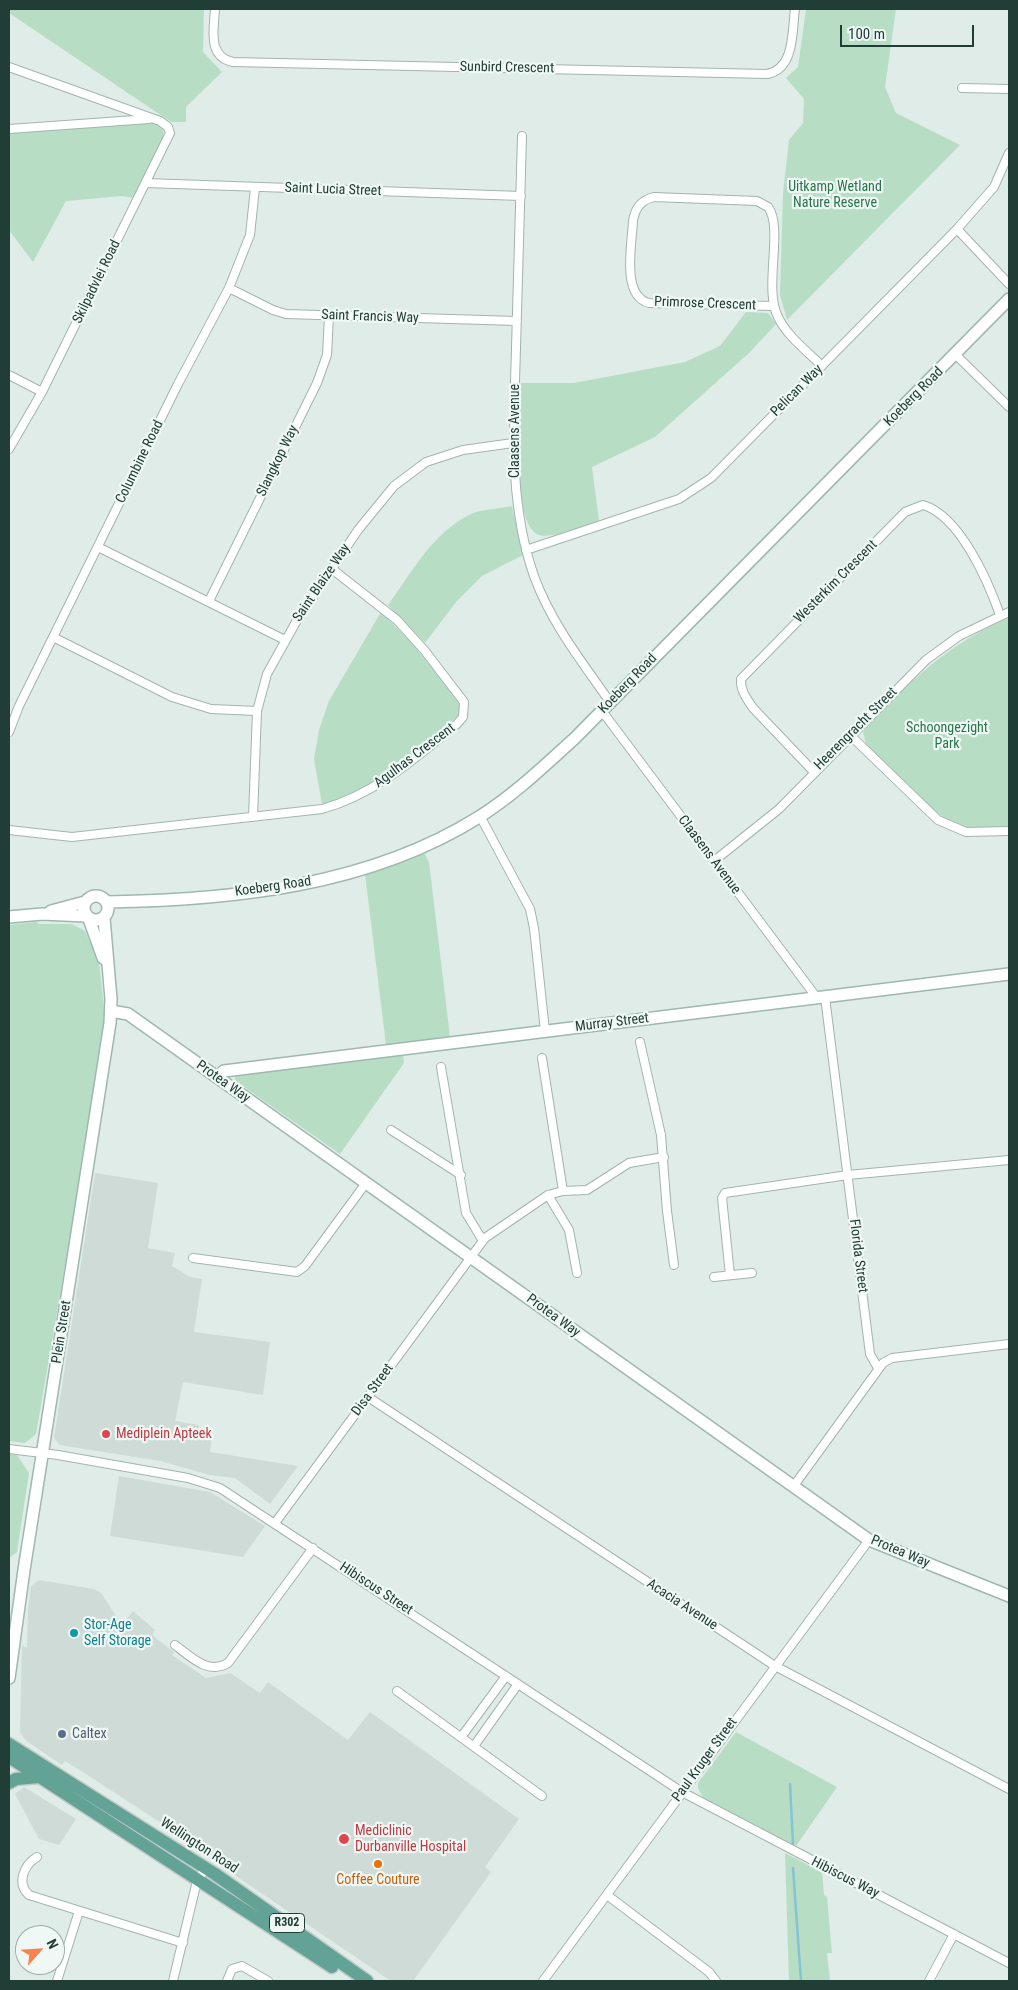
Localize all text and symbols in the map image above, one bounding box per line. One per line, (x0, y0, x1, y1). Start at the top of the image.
scale bar (843, 15, 977, 47)
text: 100 m (848, 25, 885, 43)
street label: Sunbird Crescent (460, 59, 554, 77)
park label: Uitkamp Wetland Nature Reserve (788, 179, 882, 212)
street label: Saint Lucia Street (284, 180, 382, 200)
street label: Skilpadvlei Road (70, 237, 124, 327)
street label: Primrose Crescent (654, 294, 756, 314)
street label: Saint Francis Way (321, 307, 419, 327)
street label: Pelican Way (767, 361, 827, 421)
street label: Koeberg Road (881, 364, 947, 430)
street label: Claasens Avenue (507, 384, 523, 478)
street label: Columbine Road (113, 418, 167, 506)
street label: Slangkop Way (254, 423, 302, 499)
street label: Westerkim Crescent (791, 537, 881, 627)
street label: Saint Blaize Way (290, 541, 354, 625)
street label: Koeberg Road (595, 651, 661, 717)
street label: Heerengracht Street (811, 684, 901, 774)
street label: Agulhas Crescent (371, 720, 459, 792)
park label: Schoongezight Park (906, 720, 988, 752)
street label: Claasens Avenue (674, 812, 744, 898)
street label: Koeberg Road (234, 873, 312, 901)
street label: Murray Street (574, 1010, 650, 1036)
street label: Protea Way (193, 1057, 253, 1107)
street label: Florida Street (845, 1218, 871, 1294)
street label: Protea Way (523, 1291, 583, 1341)
street label: Plein Street (49, 1299, 75, 1365)
street label: Disa Street (348, 1361, 398, 1419)
place label: Mediplein Apteek (116, 1426, 212, 1442)
marker: Mediplein Apteek (100, 1428, 112, 1440)
street label: Protea Way (868, 1532, 932, 1572)
street label: Hibiscus Street (336, 1559, 416, 1619)
street label: Acacia Avenue (643, 1576, 721, 1634)
place label: Stor-Age Self Storage (84, 1617, 151, 1650)
marker: Stor-Age Self Storage (68, 1627, 80, 1639)
street label: Paul Kruger Street (669, 1715, 741, 1805)
place label: Caltex (72, 1726, 107, 1742)
marker: Caltex (56, 1728, 68, 1740)
street label: Wellington Road (157, 1815, 241, 1877)
place label: Mediclinic Durbanville Hospital (355, 1823, 466, 1855)
marker: Mediclinic Durbanville Hospital (337, 1832, 351, 1846)
street label: Hibiscus Way (808, 1854, 882, 1902)
marker: Coffee Couture (372, 1858, 384, 1870)
place label: Coffee Couture (336, 1872, 420, 1888)
road number: R302 (270, 1914, 304, 1932)
north arrow (15, 1925, 65, 1975)
text: N (44, 1936, 62, 1951)

